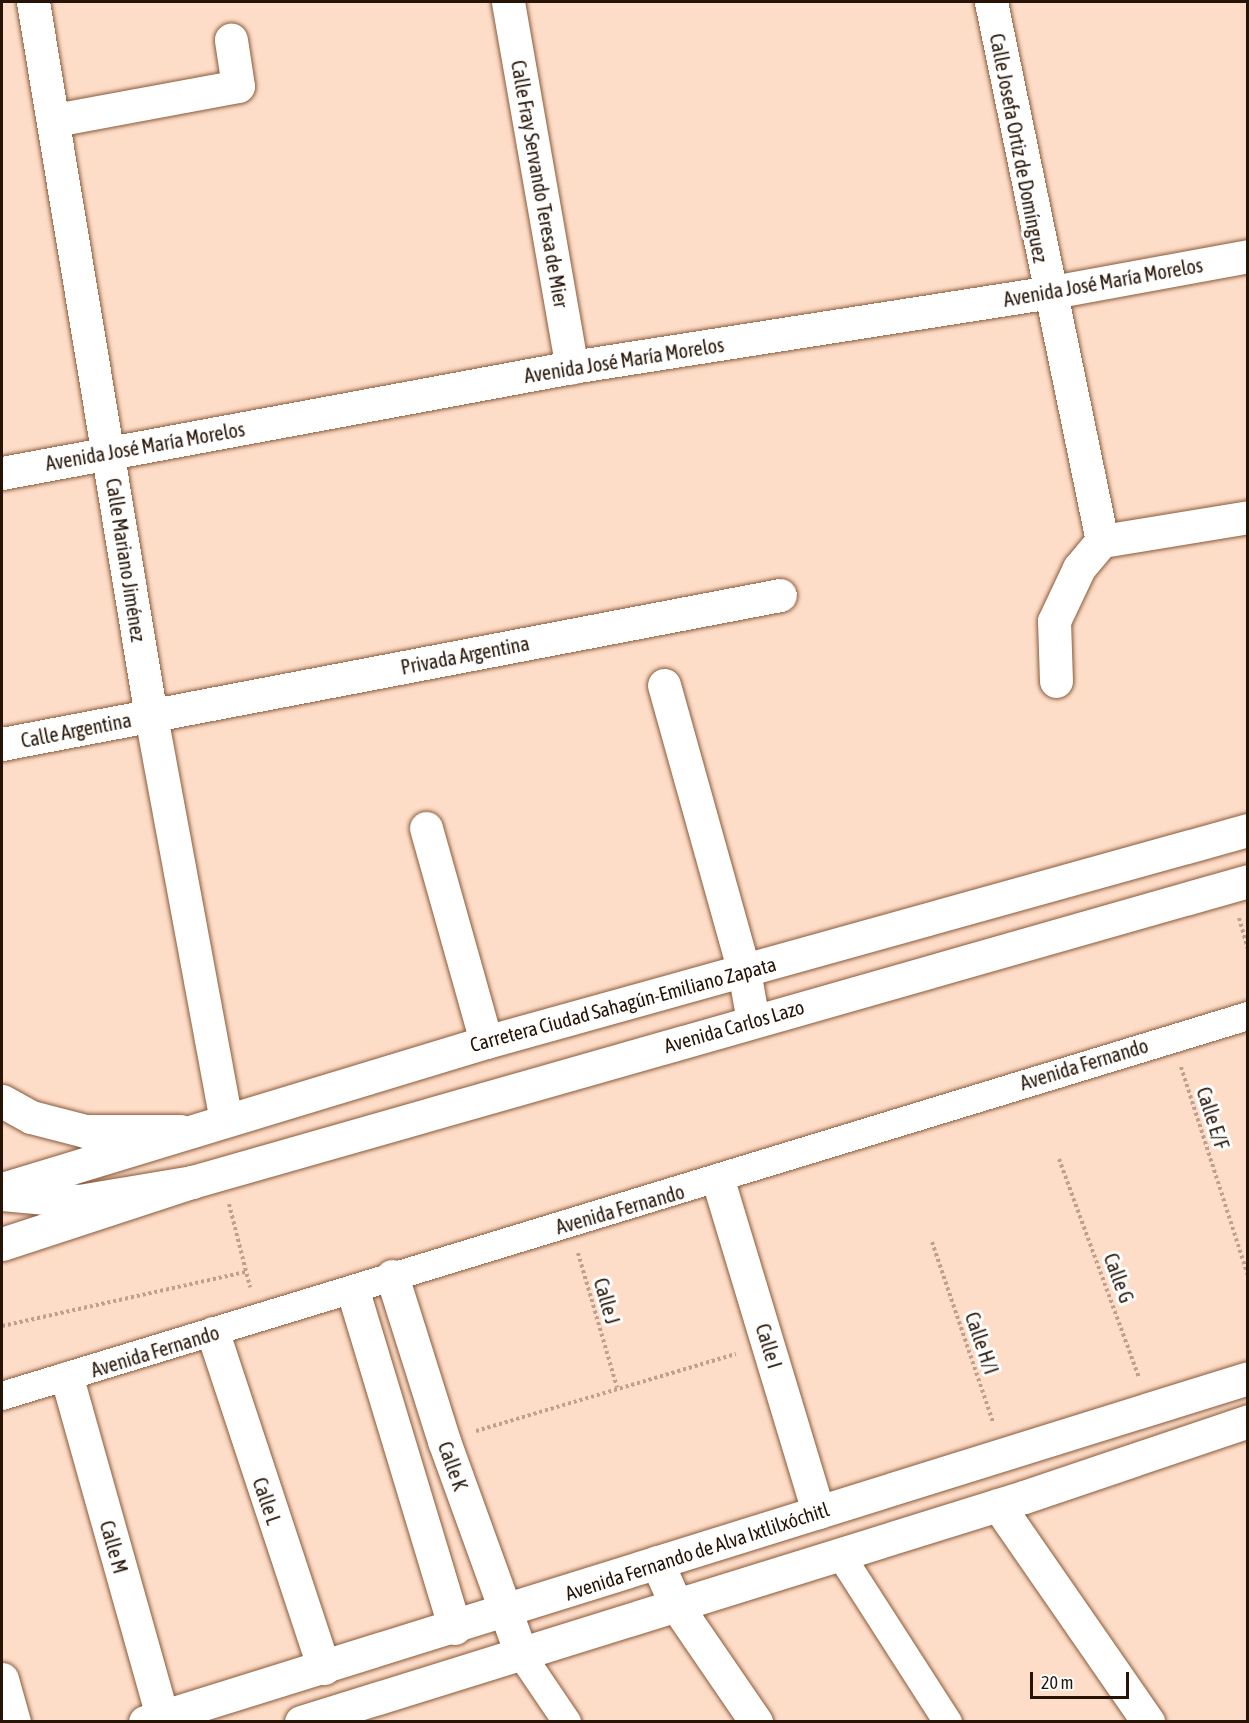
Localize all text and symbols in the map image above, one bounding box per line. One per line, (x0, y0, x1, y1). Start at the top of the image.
street label: Calle Josefa Ortiz de Domínguez (985, 31, 1053, 265)
street label: Calle Fray Servando Teresa de Mier (506, 58, 574, 310)
street label: Avenida José María Morelos (1001, 253, 1205, 311)
street label: Avenida José María Morelos (522, 332, 726, 388)
street label: Avenida José María Morelos (43, 417, 247, 475)
street label: Calle Mariano Jiménez (101, 476, 151, 644)
street label: Privada Argentina (399, 631, 531, 679)
street label: Calle Argentina (19, 708, 133, 752)
street label: Carretera Ciudad Sahagún-Emiliano Zapata (467, 952, 779, 1056)
street label: Avenida Carlos Lazo (661, 995, 807, 1057)
street label: Avenida Fernando (1017, 1033, 1151, 1095)
street label: Calle E/F (1192, 1084, 1234, 1152)
street label: Avenida Fernando (553, 1179, 687, 1239)
street label: Calle G (1099, 1250, 1139, 1306)
street label: Calle J (589, 1275, 625, 1327)
street label: Calle H/I (960, 1309, 1004, 1377)
street label: Avenida Fernando (88, 1320, 222, 1382)
street label: Calle I (751, 1321, 787, 1371)
street label: Calle K (433, 1438, 473, 1494)
street label: Calle L (248, 1474, 286, 1528)
street label: Avenida Fernando de Alva Ixtlilxóchitl (562, 1497, 832, 1605)
street label: Calle M (95, 1518, 133, 1576)
scale bar (1033, 1660, 1132, 1698)
text: 20 m (1041, 1672, 1073, 1693)

